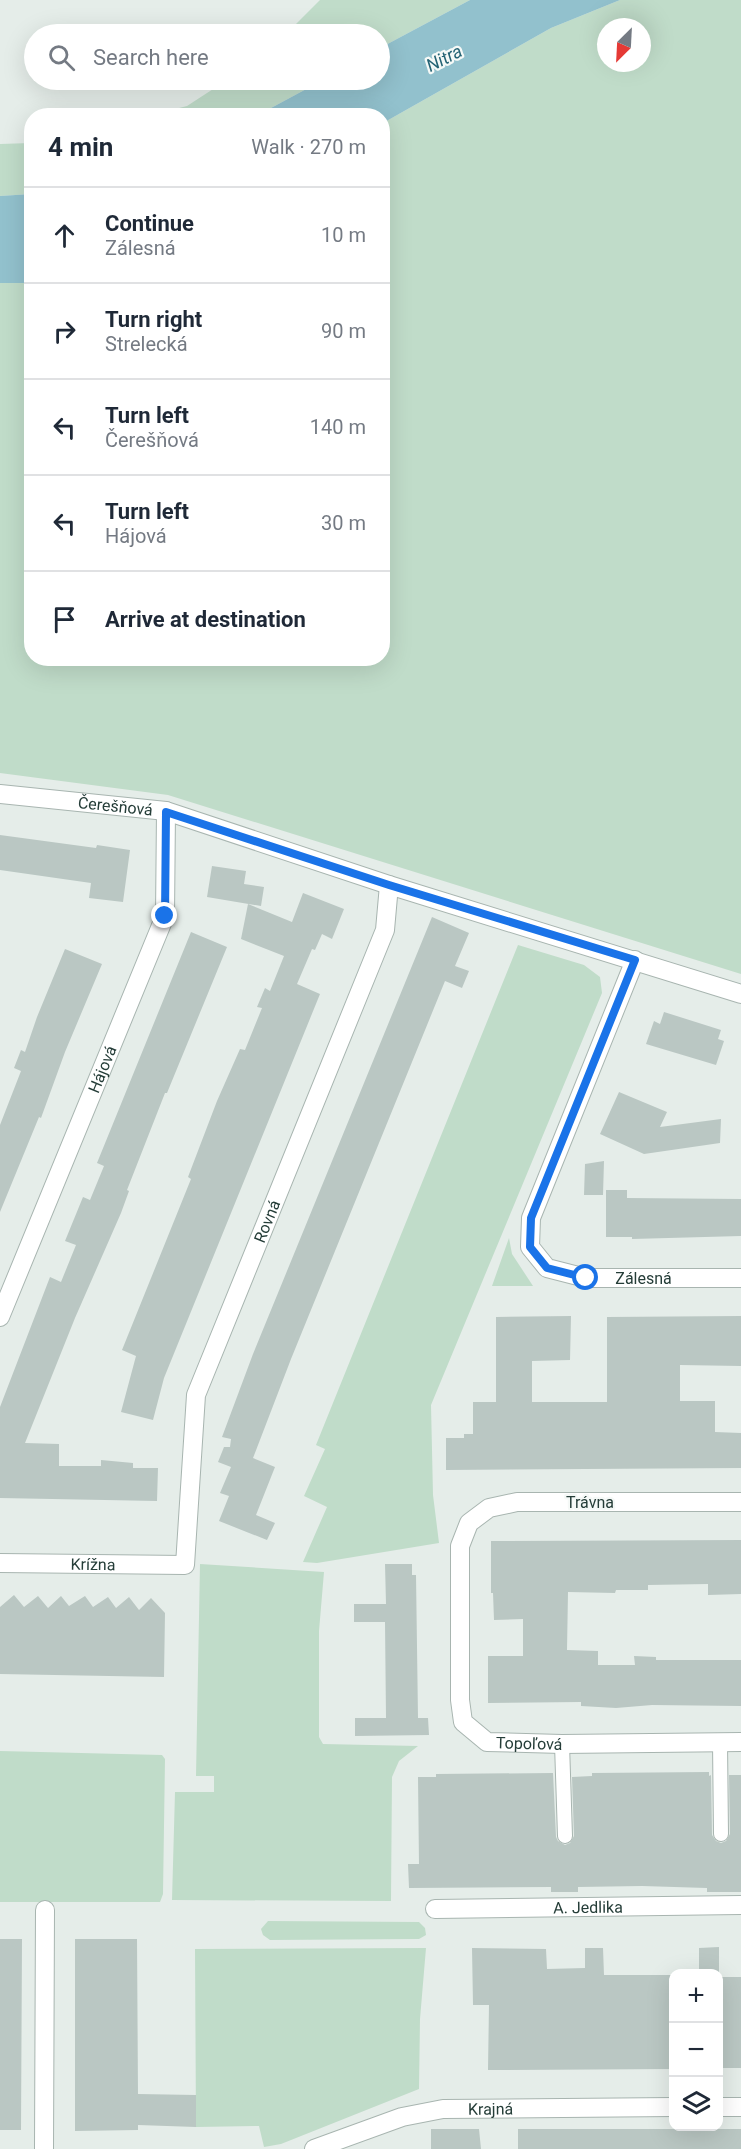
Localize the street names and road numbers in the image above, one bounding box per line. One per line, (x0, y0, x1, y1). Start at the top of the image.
street label: Čerešňová (77, 792, 154, 819)
street label: Hájová (84, 1043, 120, 1096)
street label: Rovná (250, 1197, 284, 1245)
street label: Zálesná (615, 1269, 672, 1288)
street label: Trávna (566, 1493, 614, 1512)
street label: Krížna (70, 1554, 116, 1574)
street label: Topoľová (496, 1733, 563, 1754)
street label: A. Jedlika (553, 1897, 623, 1917)
street label: Krajná (468, 2099, 513, 2118)

